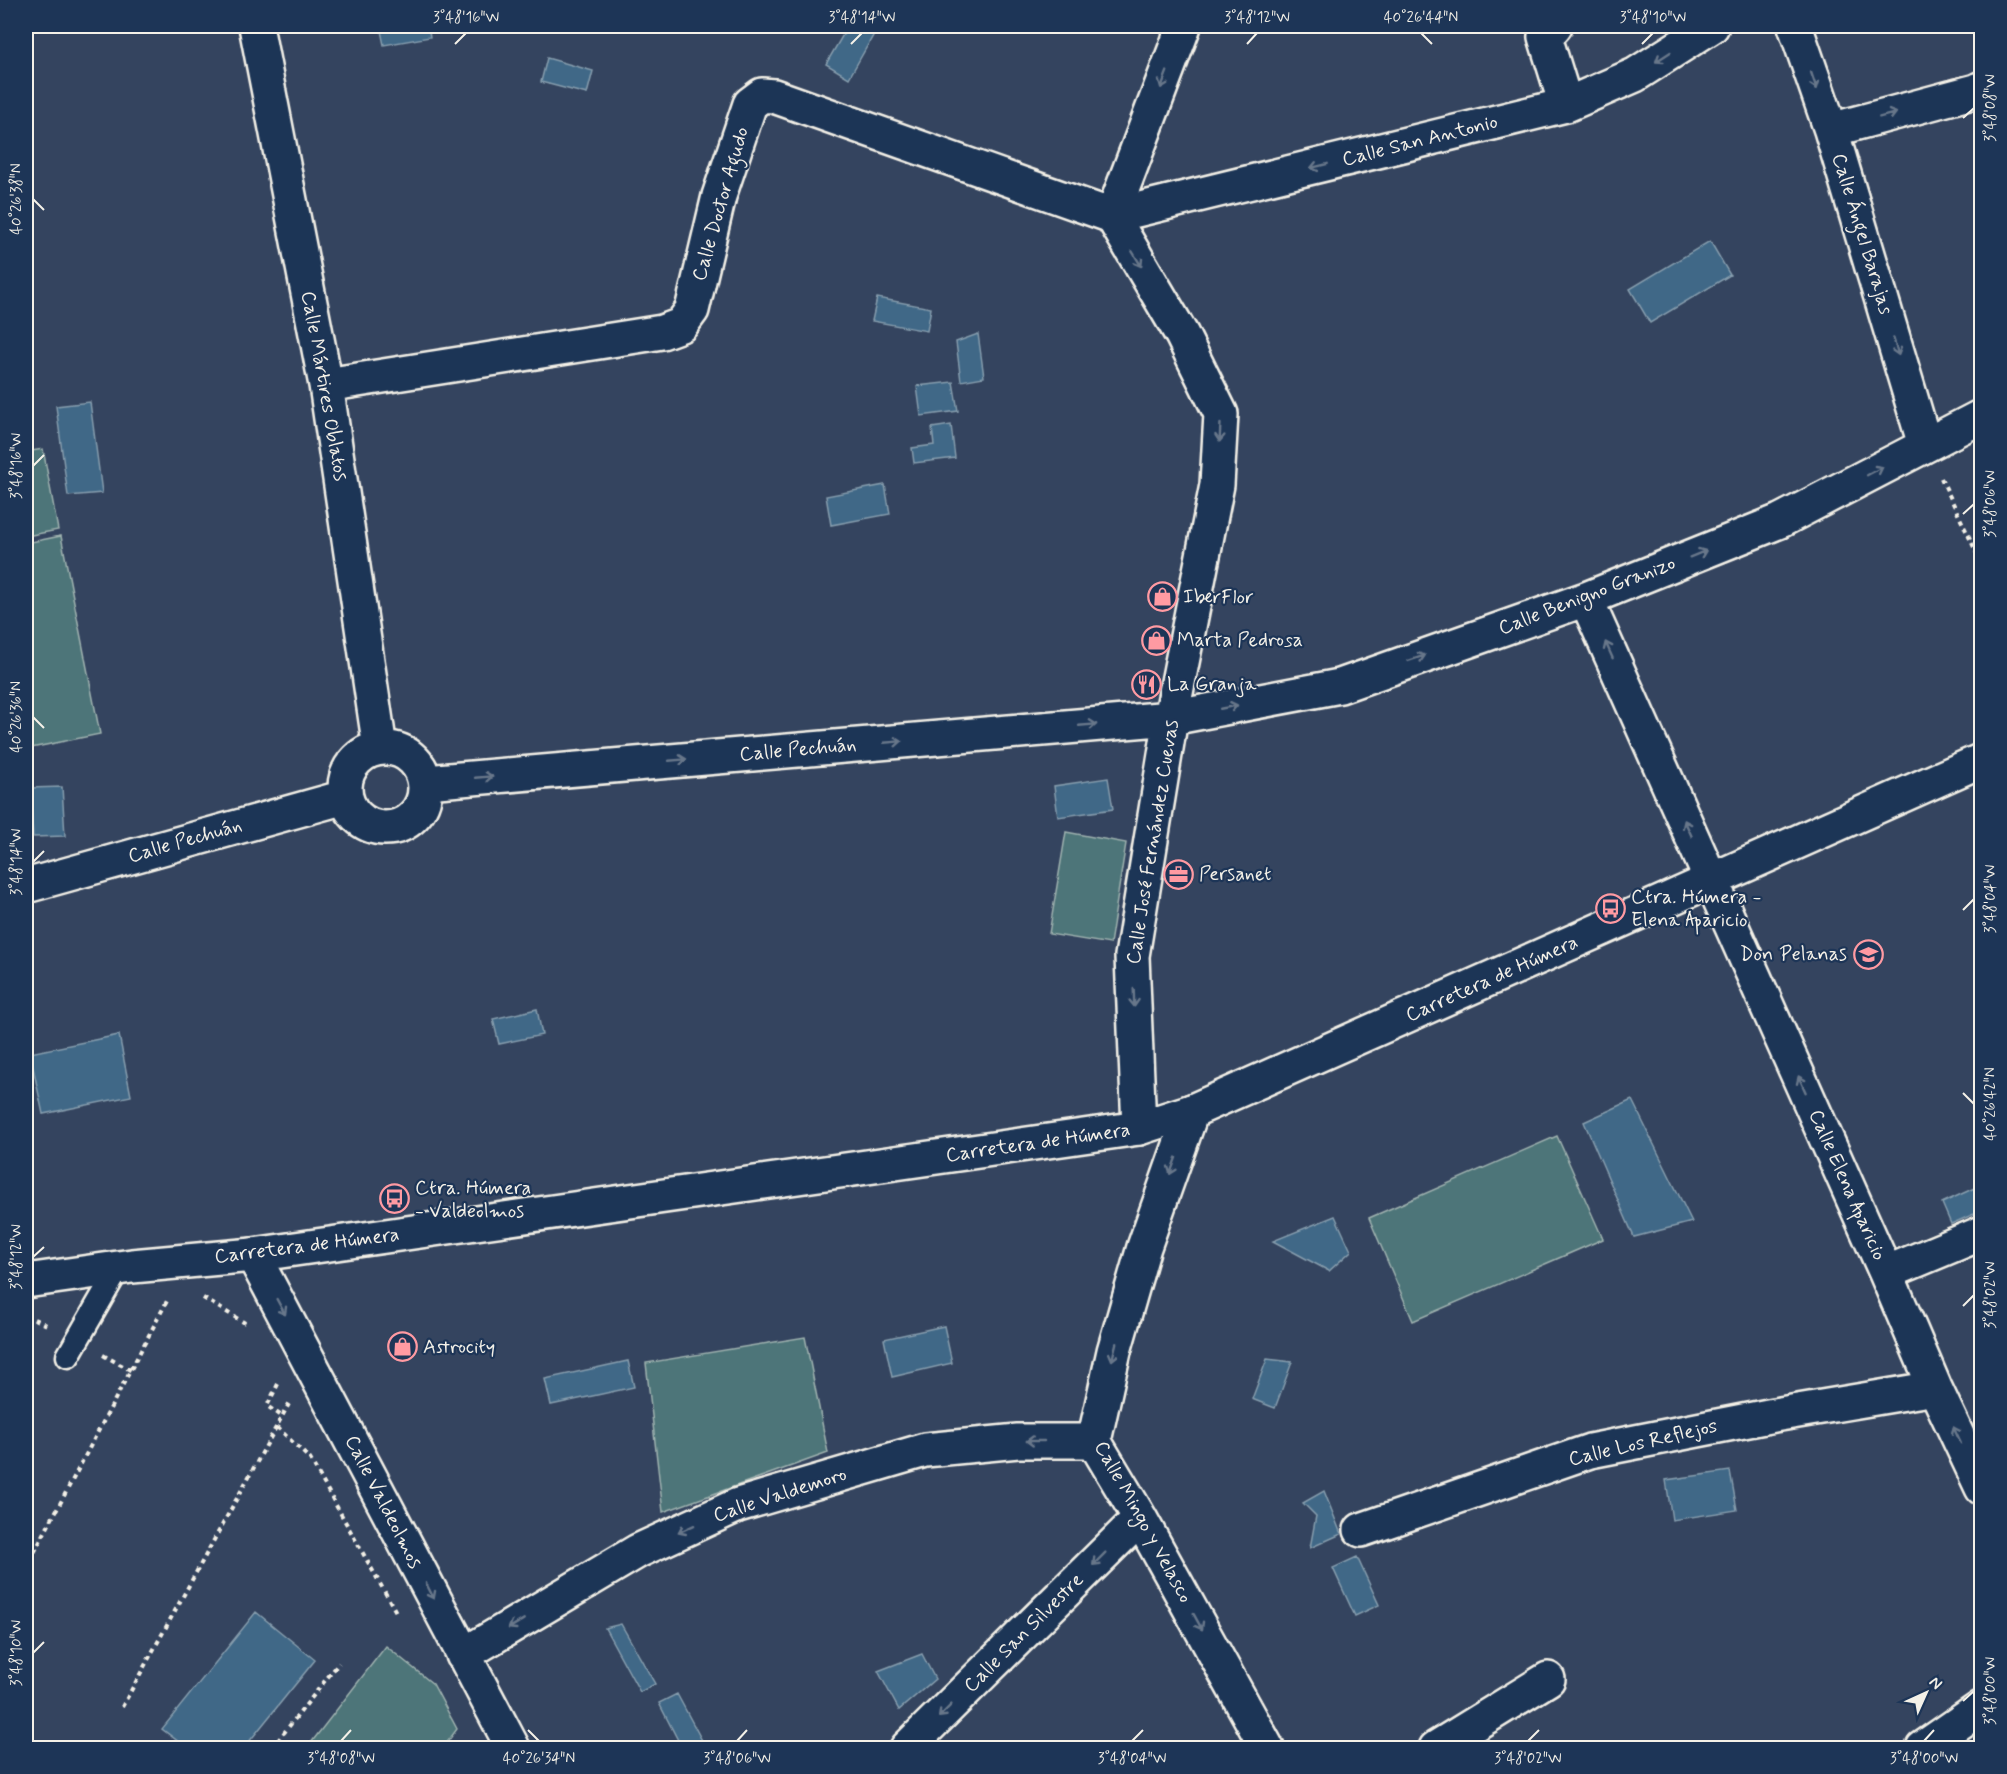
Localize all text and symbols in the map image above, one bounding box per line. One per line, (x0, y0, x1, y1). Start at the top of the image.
text: 3°48'16"W (433, 8, 499, 28)
text: 3°48'14"W (829, 8, 895, 28)
text: 3°48'12"W (1224, 8, 1290, 28)
text: 40°26'44"N (1384, 8, 1458, 28)
text: 3°48'10"W (1620, 8, 1686, 28)
one-way arrow (1655, 51, 1672, 63)
one-way arrow (1157, 70, 1168, 89)
one-way arrow (1809, 71, 1820, 90)
text: 3°48'08"W (1981, 74, 2001, 142)
street label: Calle San Antonio (1339, 109, 1501, 173)
one-way arrow (1878, 109, 1897, 120)
street label: Calle Doctor Agudo (686, 124, 758, 285)
street label: Calle Ángel Barajas (1823, 150, 1899, 319)
one-way arrow (1310, 160, 1329, 172)
text: 40°26'38"N (7, 163, 27, 235)
one-way arrow (1132, 250, 1144, 267)
street label: Calle Mártires Oblatos (294, 289, 354, 483)
one-way arrow (1891, 337, 1902, 356)
one-way arrow (1214, 422, 1225, 442)
text: 3°48'16"W (7, 433, 27, 499)
one-way arrow (1865, 465, 1883, 476)
text: 3°48'06"W (1981, 470, 2001, 538)
one-way arrow (1689, 548, 1707, 559)
street label: Calle Benigno Granizo (1495, 550, 1680, 643)
shop icon: IberFlor (1146, 581, 1178, 613)
place label: IberFlor (1183, 584, 1254, 611)
shop icon: Marta Pedrosa (1140, 624, 1172, 656)
place label: Marta Pedrosa (1177, 627, 1303, 654)
one-way arrow (1603, 641, 1614, 660)
one-way arrow (1407, 652, 1426, 663)
restaurant icon: La Granja (1130, 668, 1162, 700)
place label: La Granja (1167, 671, 1258, 698)
text: 40°26'36"N (7, 681, 27, 753)
one-way arrow (1218, 701, 1238, 712)
street label: Calle José Fernández Cuevas (1120, 718, 1186, 966)
one-way arrow (1077, 719, 1097, 730)
street label: Calle Pechuán (738, 731, 858, 769)
one-way arrow (883, 736, 903, 747)
one-way arrow (668, 754, 688, 765)
one-way arrow (473, 771, 493, 782)
street label: Calle Pechuán (125, 812, 245, 870)
one-way arrow (1681, 820, 1693, 838)
text: 3°48'14"W (7, 829, 27, 895)
office icon: Persanet (1162, 858, 1194, 890)
place label: Persanet (1199, 861, 1271, 888)
text: 3°48'04"W (1981, 865, 2001, 933)
place label: Ctra. Húmera - Elena Aparicio (1631, 884, 1762, 935)
bus stop icon: Ctra. Húmera - Elena Aparicio (1594, 892, 1626, 924)
street label: Carretera de Húmera (1402, 929, 1582, 1029)
school or university icon: Don Pelanas (1852, 938, 1884, 970)
place label: Don Pelanas (1740, 941, 1847, 968)
one-way arrow (1128, 987, 1139, 1007)
text: 40°26'42"N (1981, 1067, 2001, 1141)
one-way arrow (1795, 1075, 1807, 1093)
street label: Calle Elena Aparicio (1801, 1105, 1892, 1265)
street label: Carretera de Húmera (944, 1117, 1132, 1169)
one-way arrow (1166, 1156, 1177, 1175)
place label: Ctra. Húmera - Valdeolmos (415, 1175, 531, 1225)
bus stop icon: Ctra. Húmera - Valdeolmos (378, 1183, 410, 1215)
street label: Carretera de Húmera (213, 1221, 401, 1271)
text: 3°48'12"W (7, 1224, 27, 1290)
text: 3°48'02"W (1981, 1261, 2001, 1329)
one-way arrow (275, 1298, 287, 1315)
shop icon: Astrocity (386, 1331, 418, 1363)
place label: Astrocity (423, 1334, 495, 1361)
one-way arrow (1107, 1342, 1119, 1361)
street label: Calle Los Reflejos (1566, 1413, 1720, 1473)
one-way arrow (1950, 1427, 1962, 1445)
street label: Calle Valdeolmos (338, 1431, 428, 1573)
one-way arrow (1026, 1435, 1046, 1447)
street label: Calle Mingo y Velasco (1086, 1436, 1199, 1608)
street label: Calle Valdemoro (710, 1461, 850, 1529)
one-way arrow (677, 1524, 695, 1536)
one-way arrow (1091, 1552, 1106, 1566)
street label: Calle San Silvestre (958, 1567, 1090, 1699)
one-way arrow (425, 1582, 436, 1600)
one-way arrow (1192, 1613, 1204, 1630)
one-way arrow (508, 1618, 525, 1630)
text: 3°48'10"W (7, 1620, 27, 1686)
text: 3°48'00"W (1981, 1657, 2001, 1725)
north arrow (1896, 1663, 1956, 1723)
text: N (1924, 1672, 1947, 1695)
one-way arrow (938, 1703, 953, 1718)
text: 3°48'08"W (307, 1749, 375, 1769)
text: 40°26'34"N (503, 1749, 575, 1769)
text: 3°48'06"W (703, 1749, 771, 1769)
text: 3°48'04"W (1098, 1749, 1166, 1769)
text: 3°48'02"W (1494, 1749, 1562, 1769)
text: 3°48'00"W (1890, 1749, 1958, 1769)

